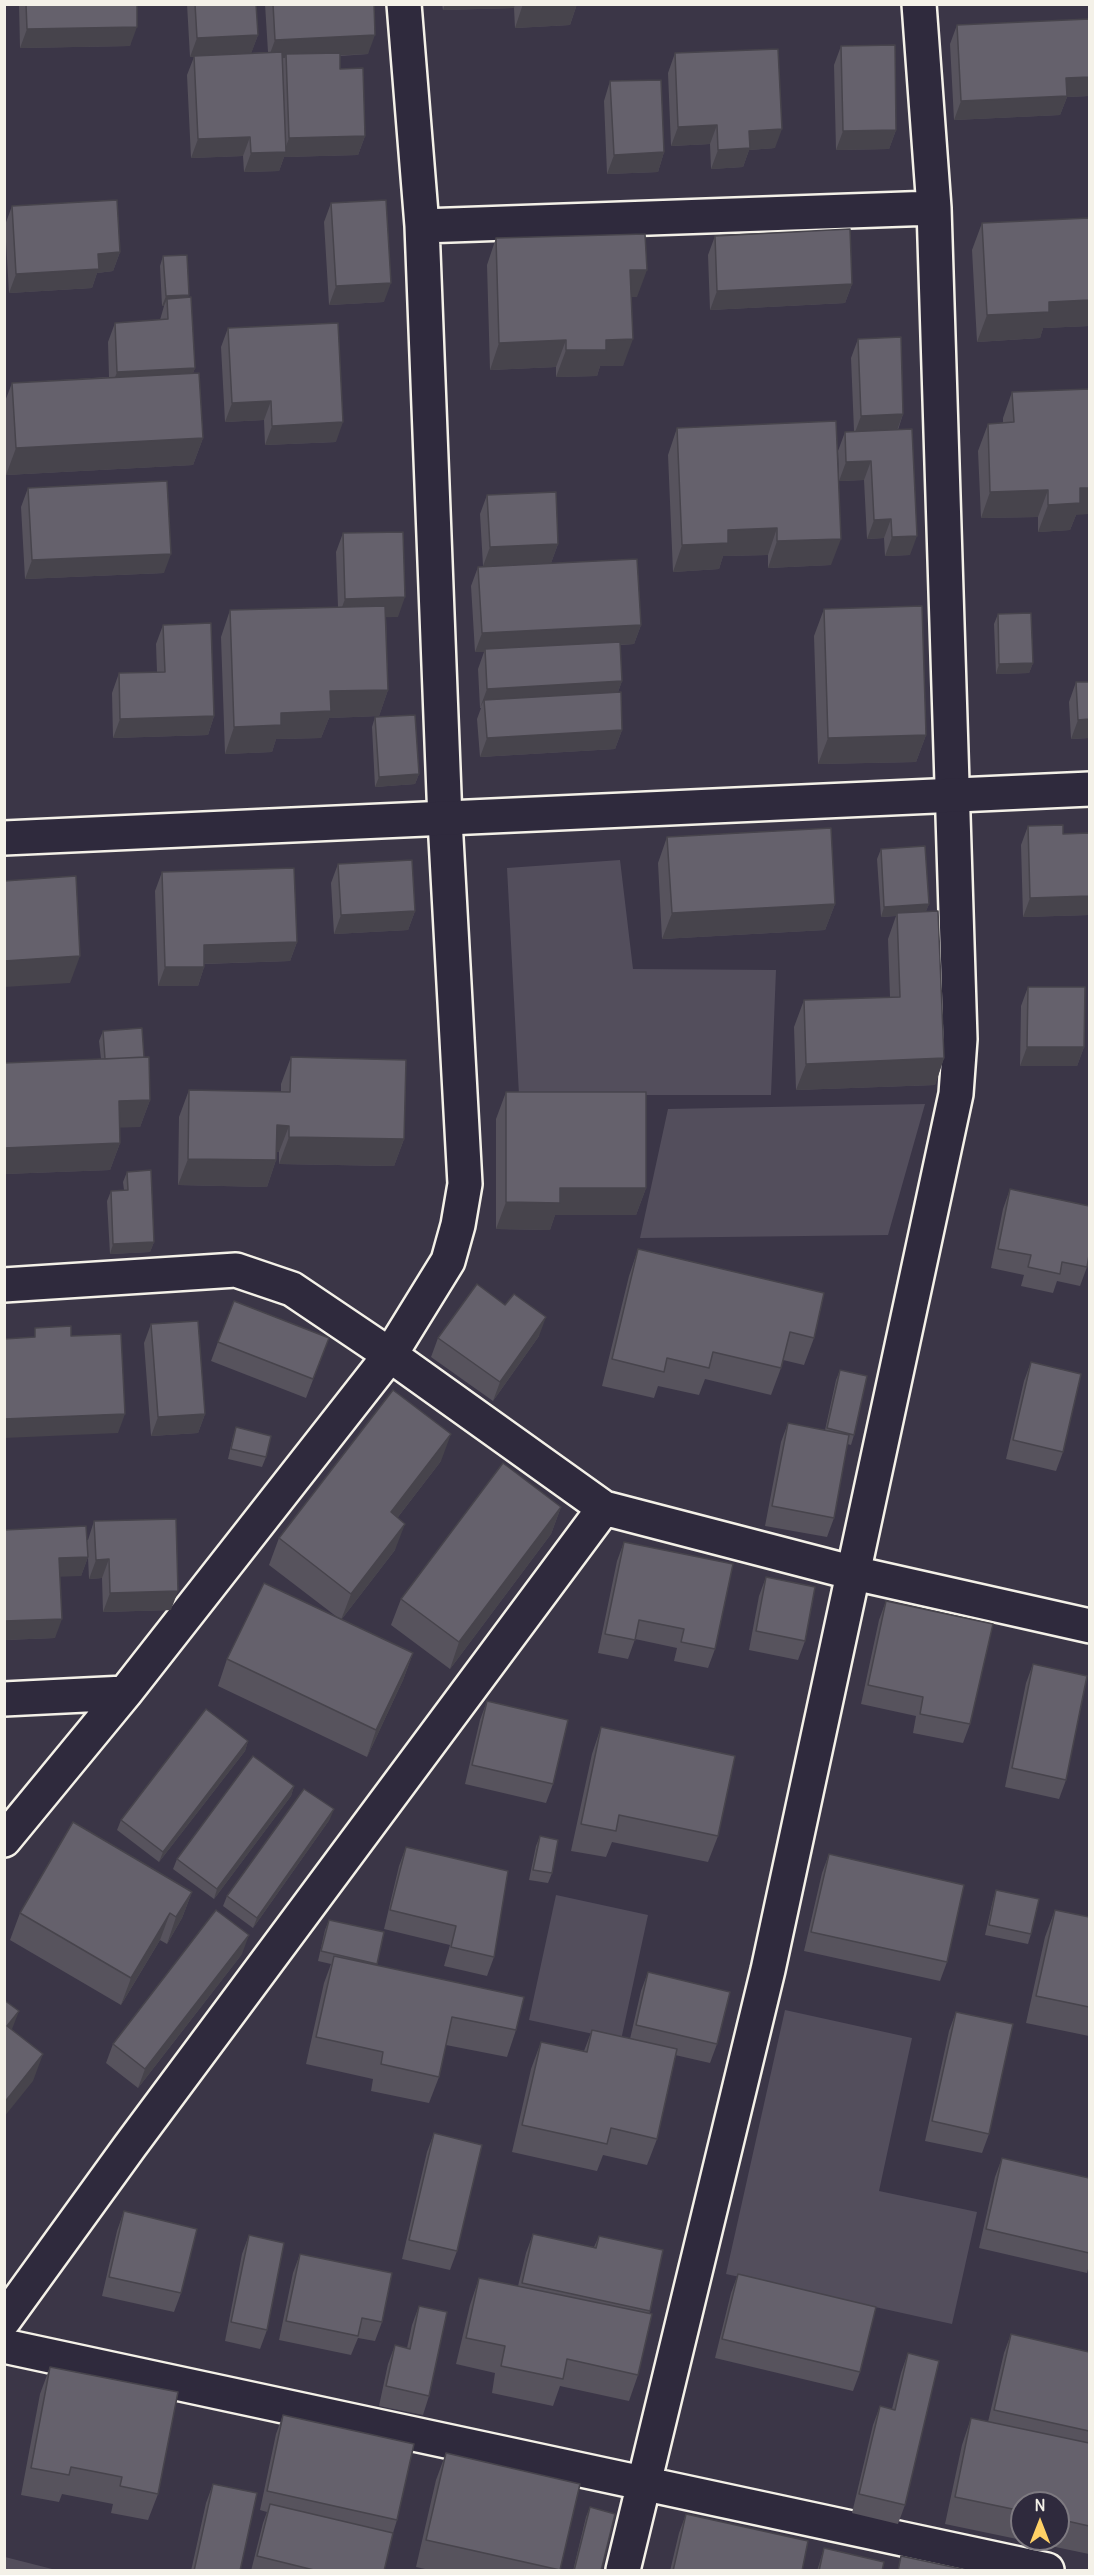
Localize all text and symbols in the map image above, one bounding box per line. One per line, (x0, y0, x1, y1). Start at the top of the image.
north arrow (1010, 2491, 1070, 2551)
text: N (1034, 2495, 1046, 2515)

